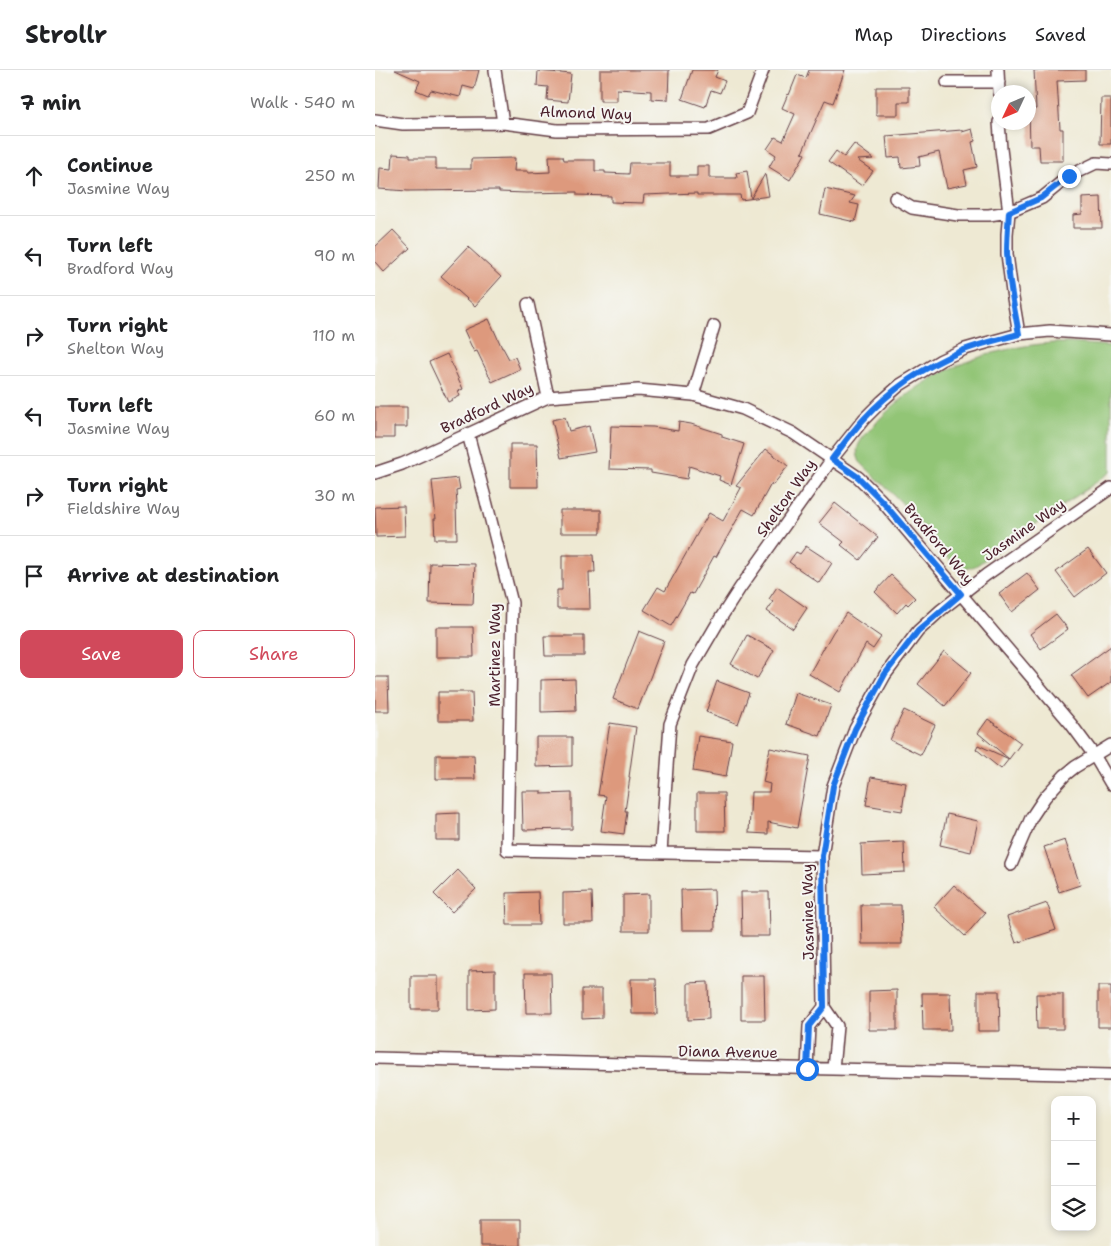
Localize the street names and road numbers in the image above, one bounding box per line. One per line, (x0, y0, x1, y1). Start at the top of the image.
street label: Almond Way (539, 101, 633, 125)
street label: Bradford Way (437, 378, 537, 438)
street label: Shelton Way (752, 455, 820, 541)
street label: Jasmine Way (979, 494, 1069, 566)
street label: Bradford Way (899, 499, 979, 589)
street label: Martinez Way (485, 603, 505, 707)
street label: Jasmine Way (797, 864, 819, 960)
street label: Diana Avenue (678, 1041, 778, 1063)

